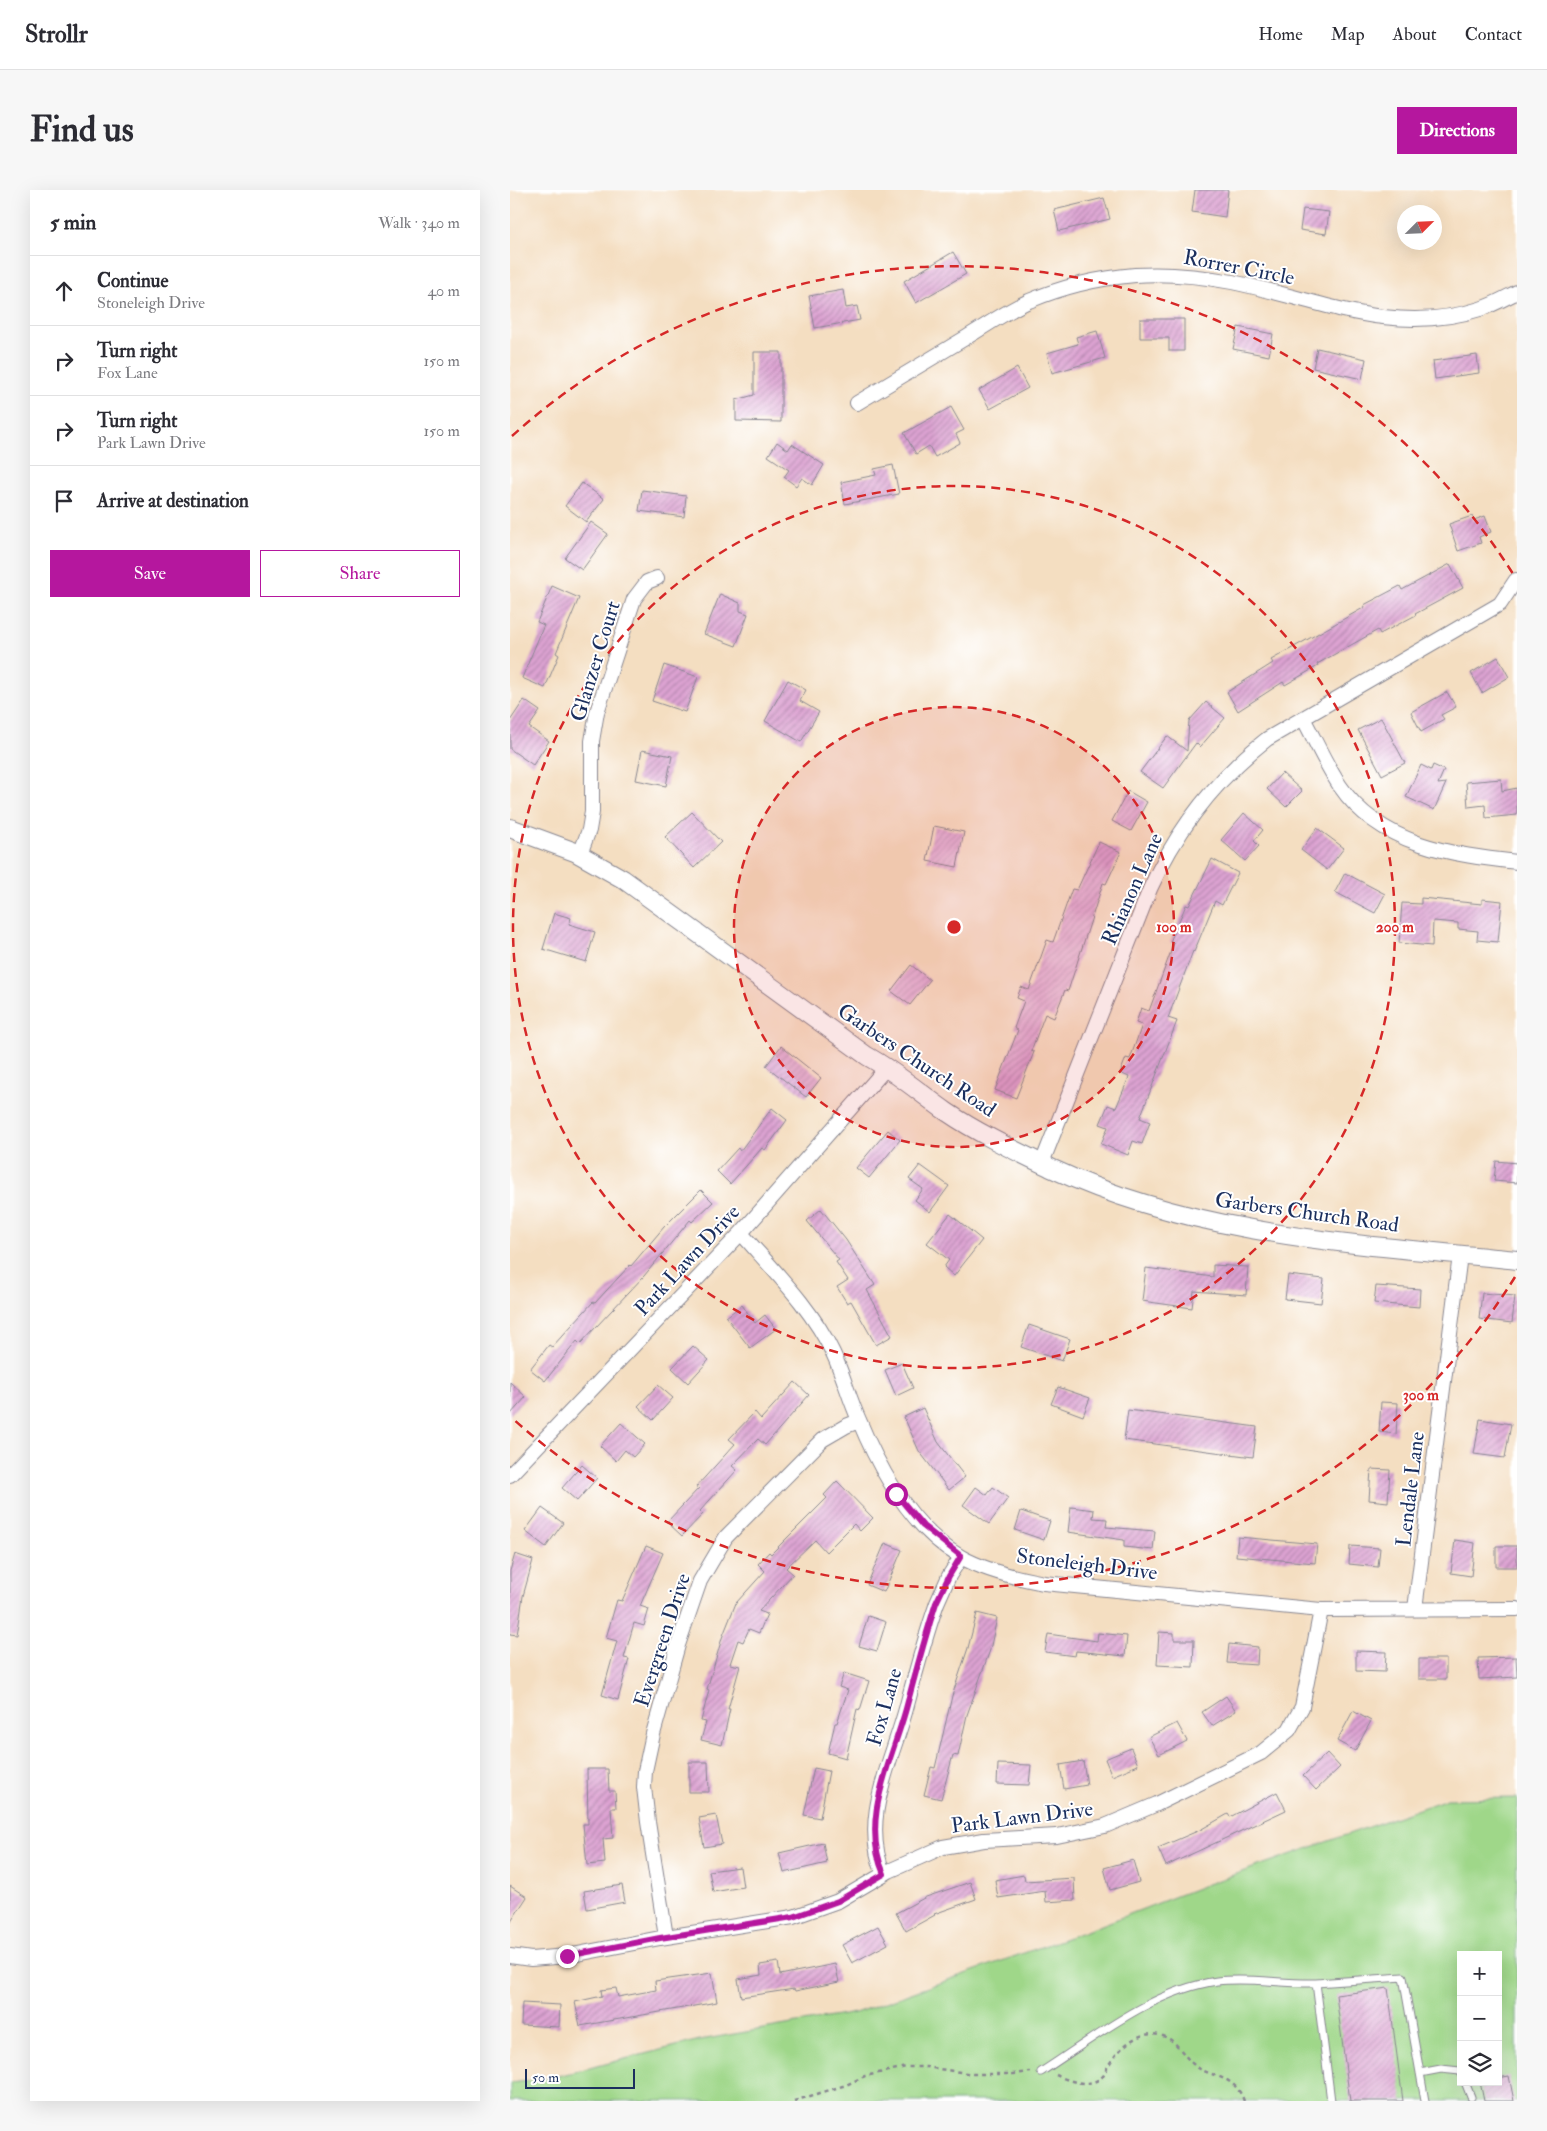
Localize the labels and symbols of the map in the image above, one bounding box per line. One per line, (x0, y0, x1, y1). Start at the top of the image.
north arrow (1397, 205, 1442, 250)
street label: Rorrer Circle (1181, 243, 1297, 292)
street label: Glanzer Court (564, 597, 627, 725)
street label: Rhianon Lane (1096, 829, 1169, 949)
centre of rings (945, 918, 963, 936)
text: 100 m (1156, 918, 1192, 937)
text: 200 m (1376, 918, 1414, 937)
street label: Garbers Church Road (832, 997, 1002, 1124)
street label: Garbers Church Road (1213, 1186, 1401, 1239)
street label: Park Lawn Drive (629, 1199, 746, 1322)
text: 300 m (1403, 1386, 1439, 1405)
street label: Lendale Lane (1390, 1430, 1431, 1548)
route start (885, 1483, 908, 1506)
street label: Stoneleigh Drive (1015, 1542, 1159, 1587)
street label: Evergreen Drive (628, 1570, 697, 1710)
street label: Fox Lane (861, 1665, 909, 1749)
street label: Park Lawn Drive (950, 1795, 1095, 1840)
route end (556, 1945, 579, 1968)
scale bar (525, 2066, 635, 2089)

